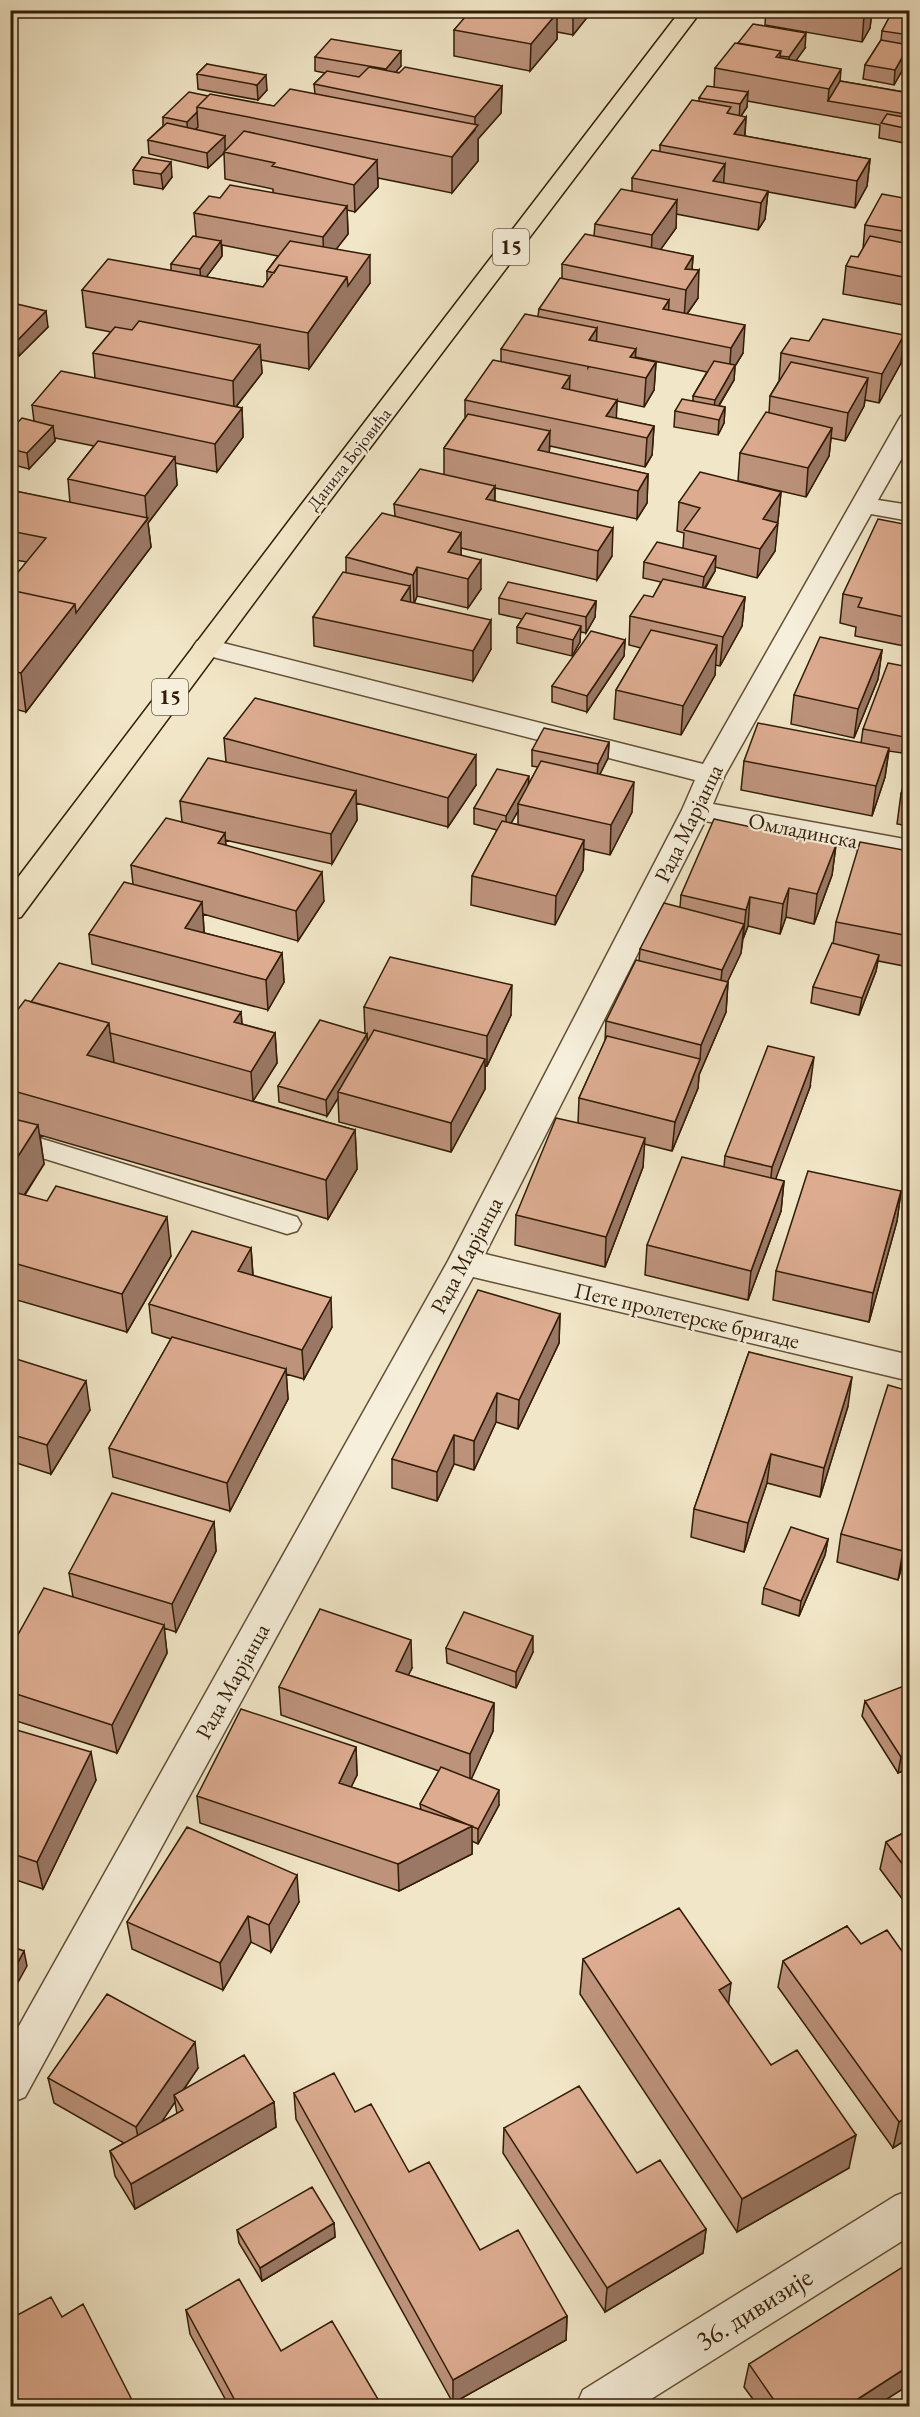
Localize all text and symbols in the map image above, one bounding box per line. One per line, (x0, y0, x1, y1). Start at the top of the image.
road number: 15 (493, 229, 529, 265)
street label: Данила Бојовића (301, 402, 396, 515)
road number: 15 (152, 679, 188, 715)
street label: Рада Марјанца (647, 759, 730, 887)
street label: Омладинска (746, 806, 860, 855)
street label: Рада Марјанца (424, 1192, 509, 1319)
street label: Пете пролетерске бригаде (572, 1275, 803, 1356)
street label: Рада Марјанца (189, 1618, 276, 1744)
street label: 36. дивизије (689, 2259, 819, 2358)

